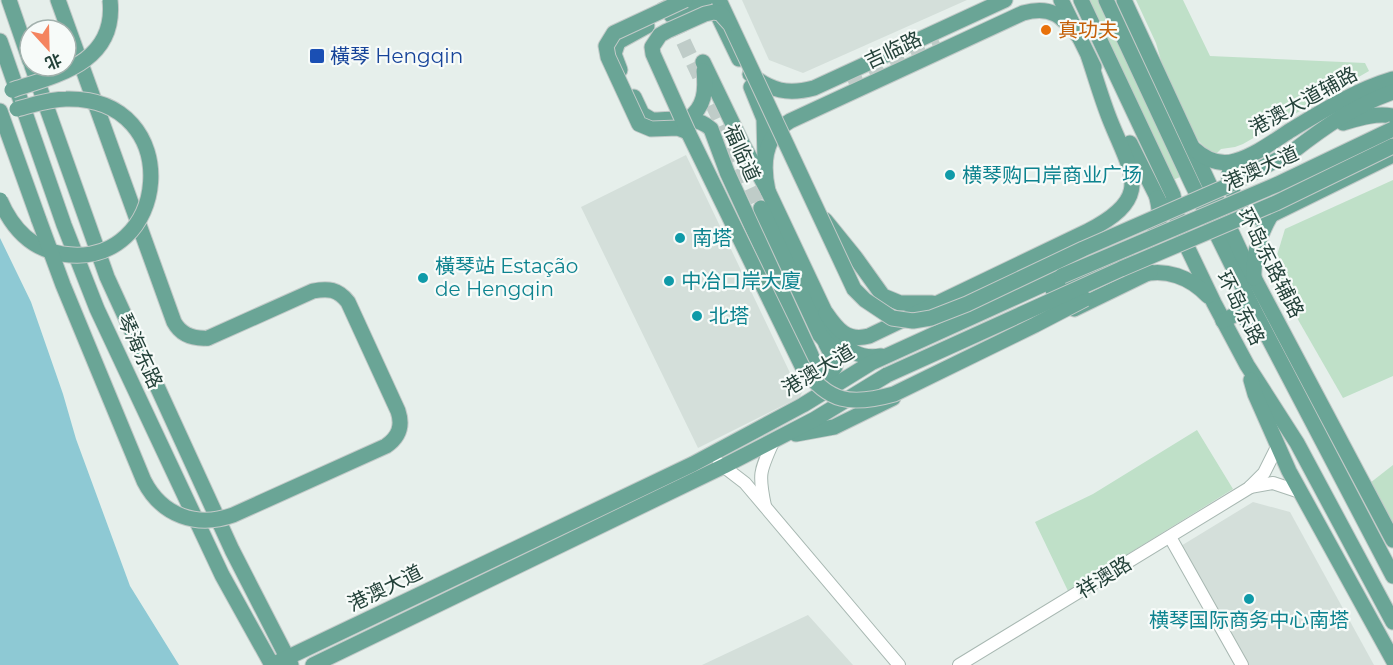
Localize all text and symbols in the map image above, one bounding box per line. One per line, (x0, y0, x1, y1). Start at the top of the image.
north arrow (18, 18, 78, 78)
place label: 真功夫 (1058, 18, 1118, 42)
marker: 真功夫 (1039, 23, 1053, 37)
street label: 吉临路 (861, 26, 925, 74)
place label: 橫琴 Hengqin (330, 44, 463, 68)
marker: 橫琴 Hengqin (308, 47, 326, 65)
text: 北 (42, 50, 64, 73)
street label: 港澳大道辅路 (1245, 61, 1361, 141)
street label: 福临道 (719, 121, 765, 185)
street label: 港澳大道 (1220, 141, 1302, 195)
place label: 横琴购口岸商业广场 (962, 163, 1142, 187)
marker: 横琴购口岸商业广场 (943, 168, 957, 182)
street label: 环岛东路辅路 (1233, 204, 1309, 322)
place label: 南塔 (692, 226, 732, 250)
marker: 南塔 (673, 231, 687, 245)
place label: 橫琴站 Estação de Hengqin (435, 254, 578, 301)
street label: 环岛东路 (1212, 267, 1270, 349)
place label: 中冶口岸大廈 (681, 269, 801, 293)
marker: 橫琴站 Estação de Hengqin (416, 271, 430, 285)
marker: 中冶口岸大廈 (662, 274, 676, 288)
place label: 北塔 (709, 304, 749, 328)
marker: 北塔 (690, 309, 704, 323)
street label: 琴海东路 (112, 310, 168, 392)
street label: 港澳大道 (778, 339, 858, 401)
street label: 祥澳路 (1072, 551, 1136, 603)
street label: 港澳大道 (344, 560, 426, 616)
marker: 横琴国际商务中心南塔 (1242, 592, 1256, 606)
place label: 横琴国际商务中心南塔 (1149, 608, 1349, 632)

